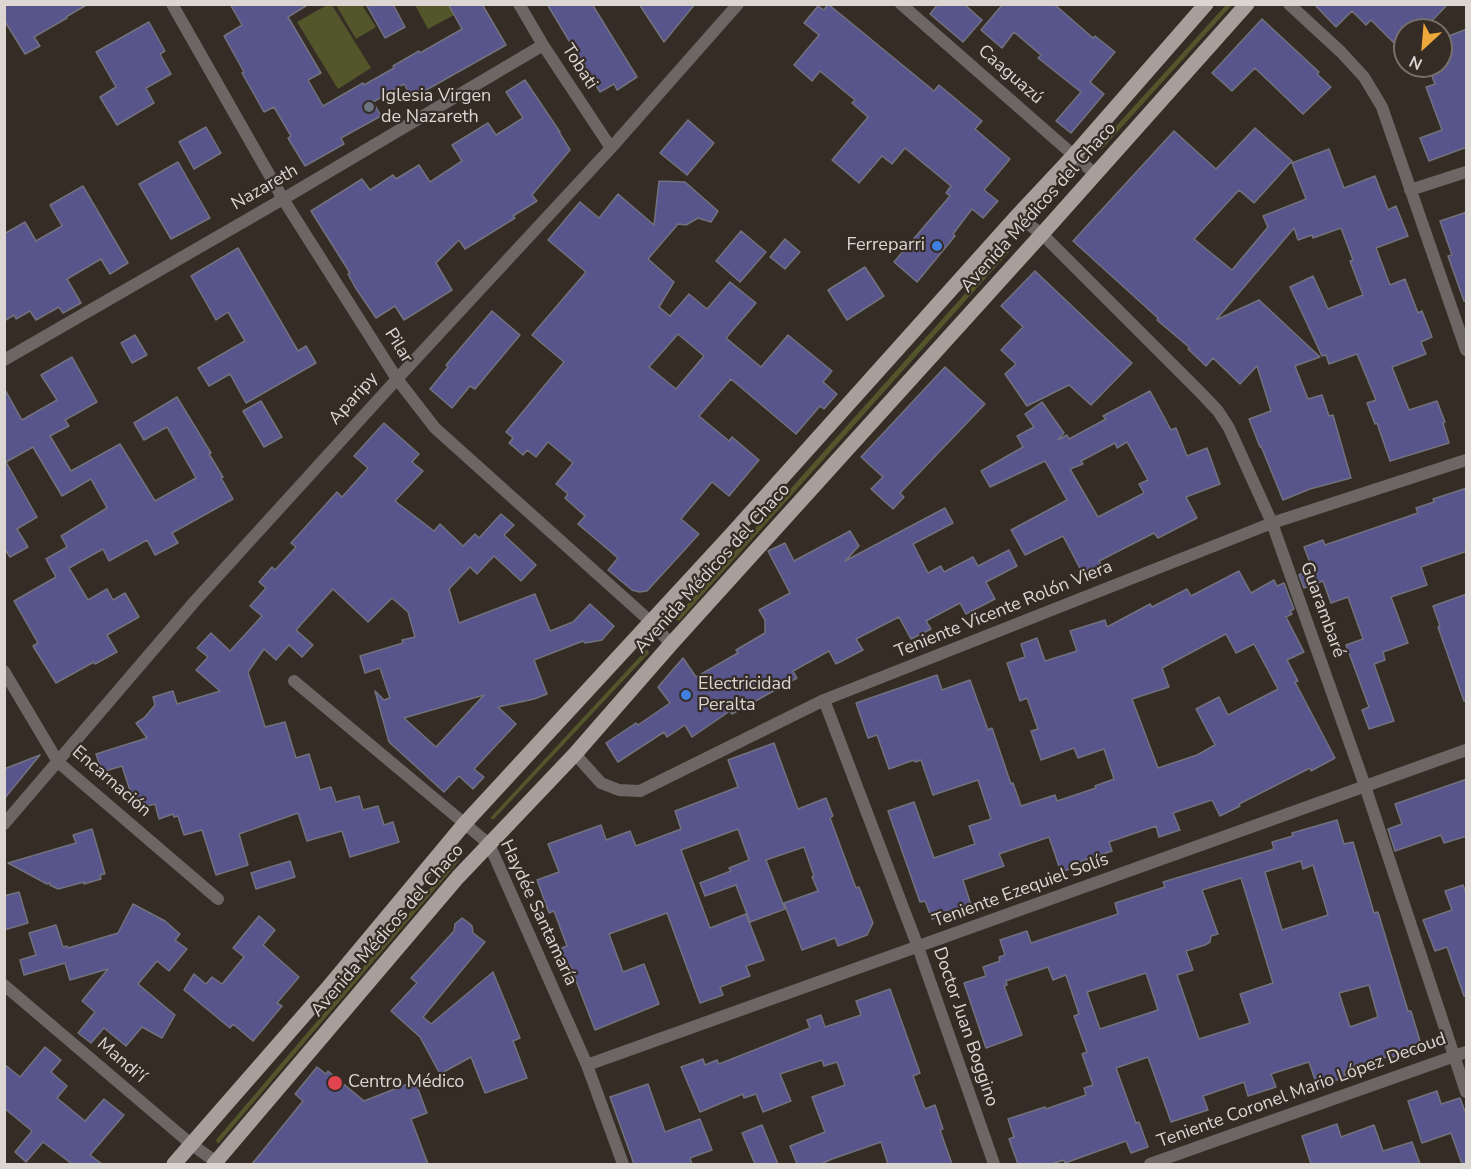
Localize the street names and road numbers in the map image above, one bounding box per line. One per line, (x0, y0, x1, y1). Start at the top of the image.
street label: Tobati (556, 40, 602, 94)
street label: Caaguazú (973, 41, 1047, 109)
street label: Avenida Médicos del Chaco (957, 118, 1121, 298)
street label: Nazareth (228, 160, 302, 216)
street label: Pilar (379, 325, 417, 367)
street label: Aparipy (325, 368, 383, 430)
street label: Avenida Médicos del Chaco (631, 479, 795, 659)
street label: Teniente Vicente Rolón Viera (892, 556, 1116, 664)
street label: Guarambaré (1295, 559, 1349, 661)
street label: Encarnación (67, 742, 155, 822)
street label: Haydée Santamaría (495, 837, 581, 989)
street label: Avenida Médicos del Chaco (307, 840, 469, 1022)
street label: Teniente Ezequiel Solís (930, 849, 1112, 933)
street label: Doctor Juan Boggino (928, 945, 1002, 1109)
street label: Teniente Coronel Mario López Decoud (1155, 1029, 1449, 1153)
street label: Mandi'í (92, 1034, 150, 1088)

